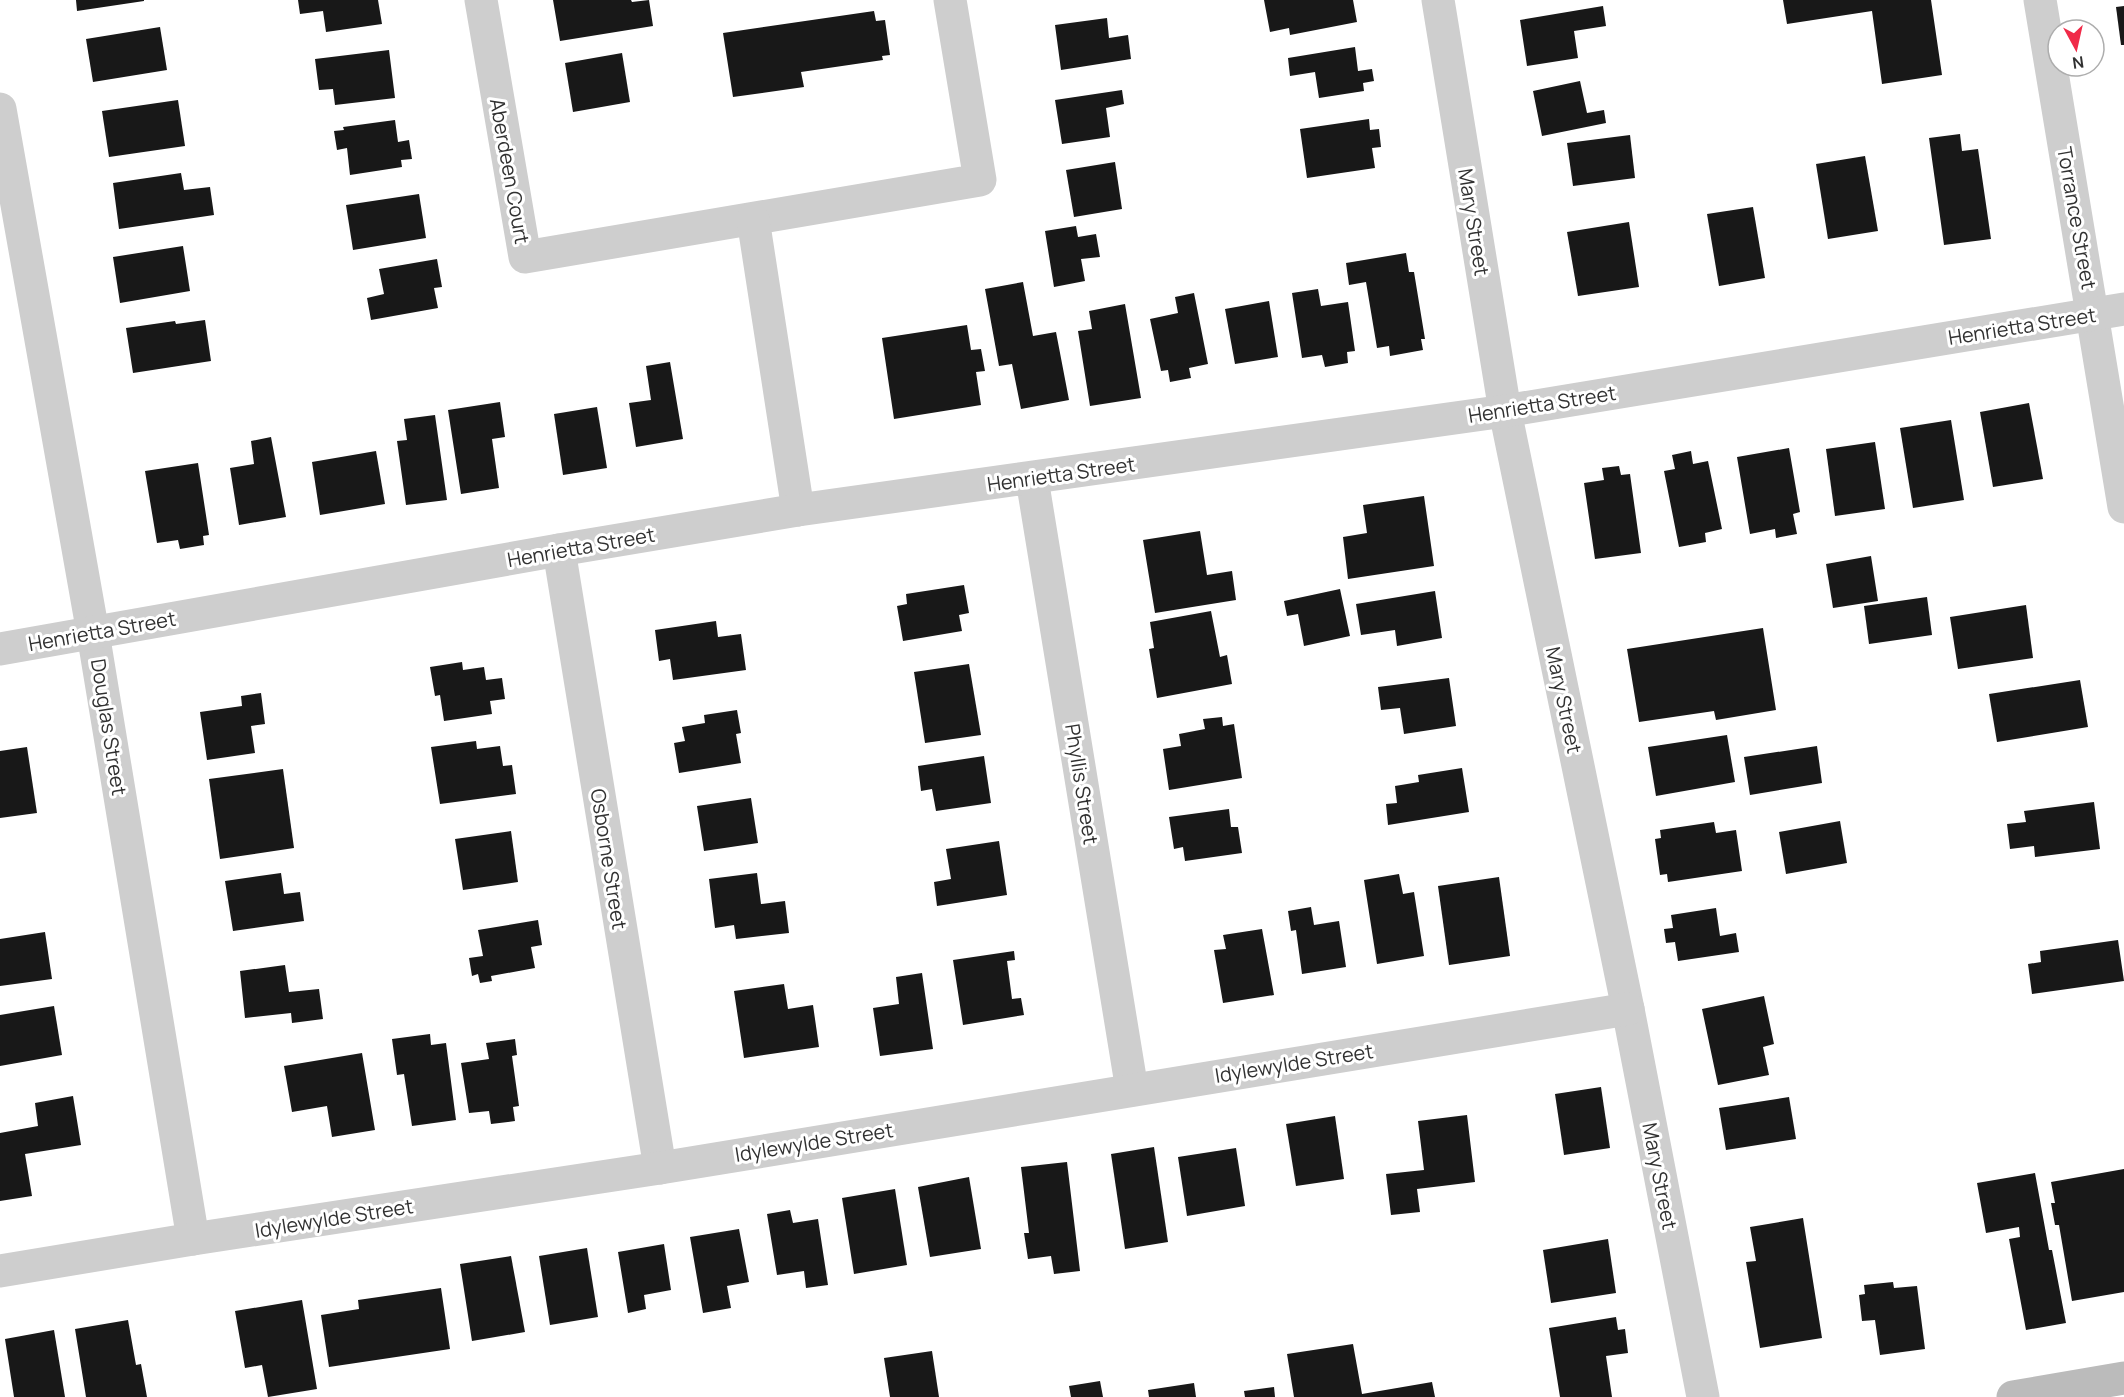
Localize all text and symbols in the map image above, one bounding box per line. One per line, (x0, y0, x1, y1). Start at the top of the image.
north arrow (2046, 18, 2106, 78)
text: N (2071, 51, 2085, 75)
street label: Aberdeen Court (484, 96, 536, 246)
street label: Torrance Street (2051, 145, 2103, 291)
street label: Mary Street (1452, 166, 1496, 278)
street label: Henrietta Street (1946, 301, 2098, 351)
street label: Henrietta Street (1466, 379, 1618, 429)
street label: Henrietta Street (985, 450, 1137, 498)
street label: Henrietta Street (505, 521, 657, 573)
street label: Henrietta Street (26, 605, 178, 657)
street label: Mary Street (1540, 644, 1588, 756)
street label: Douglas Street (85, 657, 133, 797)
street label: Phyllis Street (1059, 722, 1105, 846)
street label: Osborne Street (585, 787, 633, 931)
street label: Idylewylde Street (1213, 1037, 1375, 1089)
street label: Idylewylde Street (733, 1116, 895, 1168)
street label: Mary Street (1636, 1120, 1684, 1232)
street label: Idylewylde Street (253, 1192, 415, 1244)

